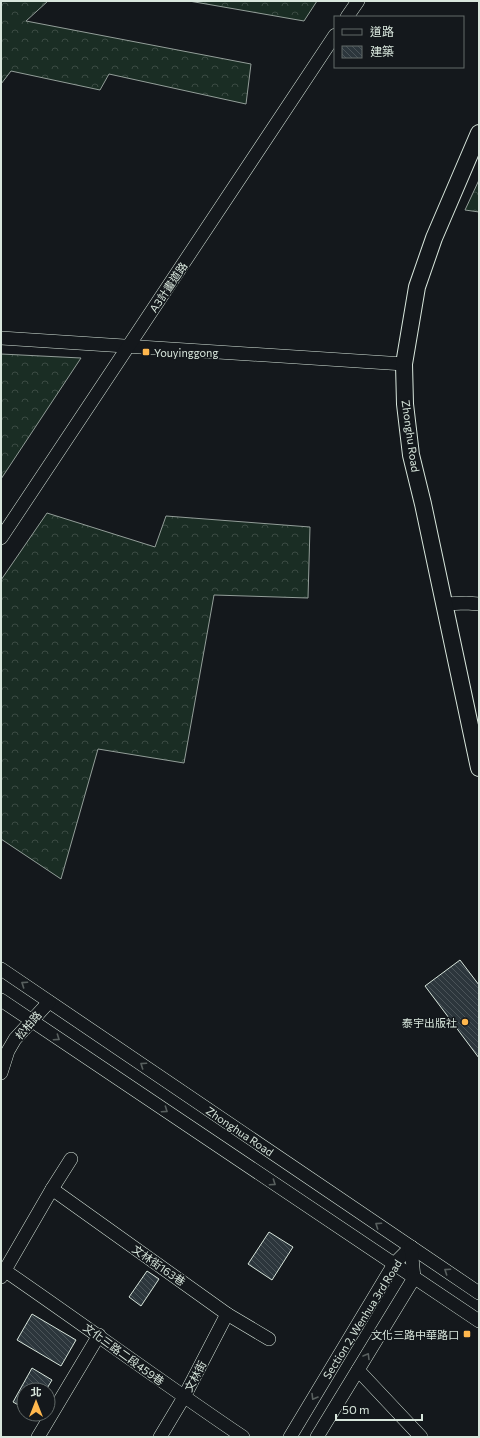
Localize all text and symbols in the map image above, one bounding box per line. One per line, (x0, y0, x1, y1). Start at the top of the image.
legend (334, 16, 464, 68)
text: 道路 (370, 24, 394, 38)
text: 建築 (370, 44, 394, 58)
street label: A3計畫道路 (146, 259, 190, 315)
place label: Youyinggong (154, 346, 218, 359)
marker: Youyinggong (141, 347, 151, 357)
street label: Zhonghu Road (399, 399, 423, 473)
one-way arrow (21, 982, 28, 989)
street label: 松柏路 (12, 1008, 44, 1042)
place label: 泰宇出版社 (402, 1016, 457, 1029)
marker: 泰宇出版社 (460, 1017, 470, 1027)
one-way arrow (52, 1033, 59, 1040)
one-way arrow (140, 1062, 147, 1070)
street label: Zhonghua Road (204, 1104, 276, 1158)
one-way arrow (160, 1105, 167, 1112)
one-way arrow (268, 1178, 275, 1185)
one-way arrow (375, 1222, 382, 1230)
street label: 文林街163巷 (130, 1242, 188, 1288)
street label: Section 2, Wenhua 3rd Road (320, 1257, 404, 1381)
one-way arrow (444, 1268, 451, 1276)
street label: 文化三路二段459巷 (81, 1320, 167, 1388)
place label: 文化三路中華路口 (371, 1328, 459, 1341)
marker: 文化三路中華路口 (462, 1329, 472, 1339)
one-way arrow (362, 1353, 369, 1360)
street label: 文林街 (182, 1358, 208, 1394)
north arrow (16, 1382, 56, 1422)
text: 北 (31, 1385, 42, 1398)
one-way arrow (312, 1393, 319, 1400)
scale bar (336, 1396, 422, 1422)
text: 50 m (342, 1402, 370, 1416)

